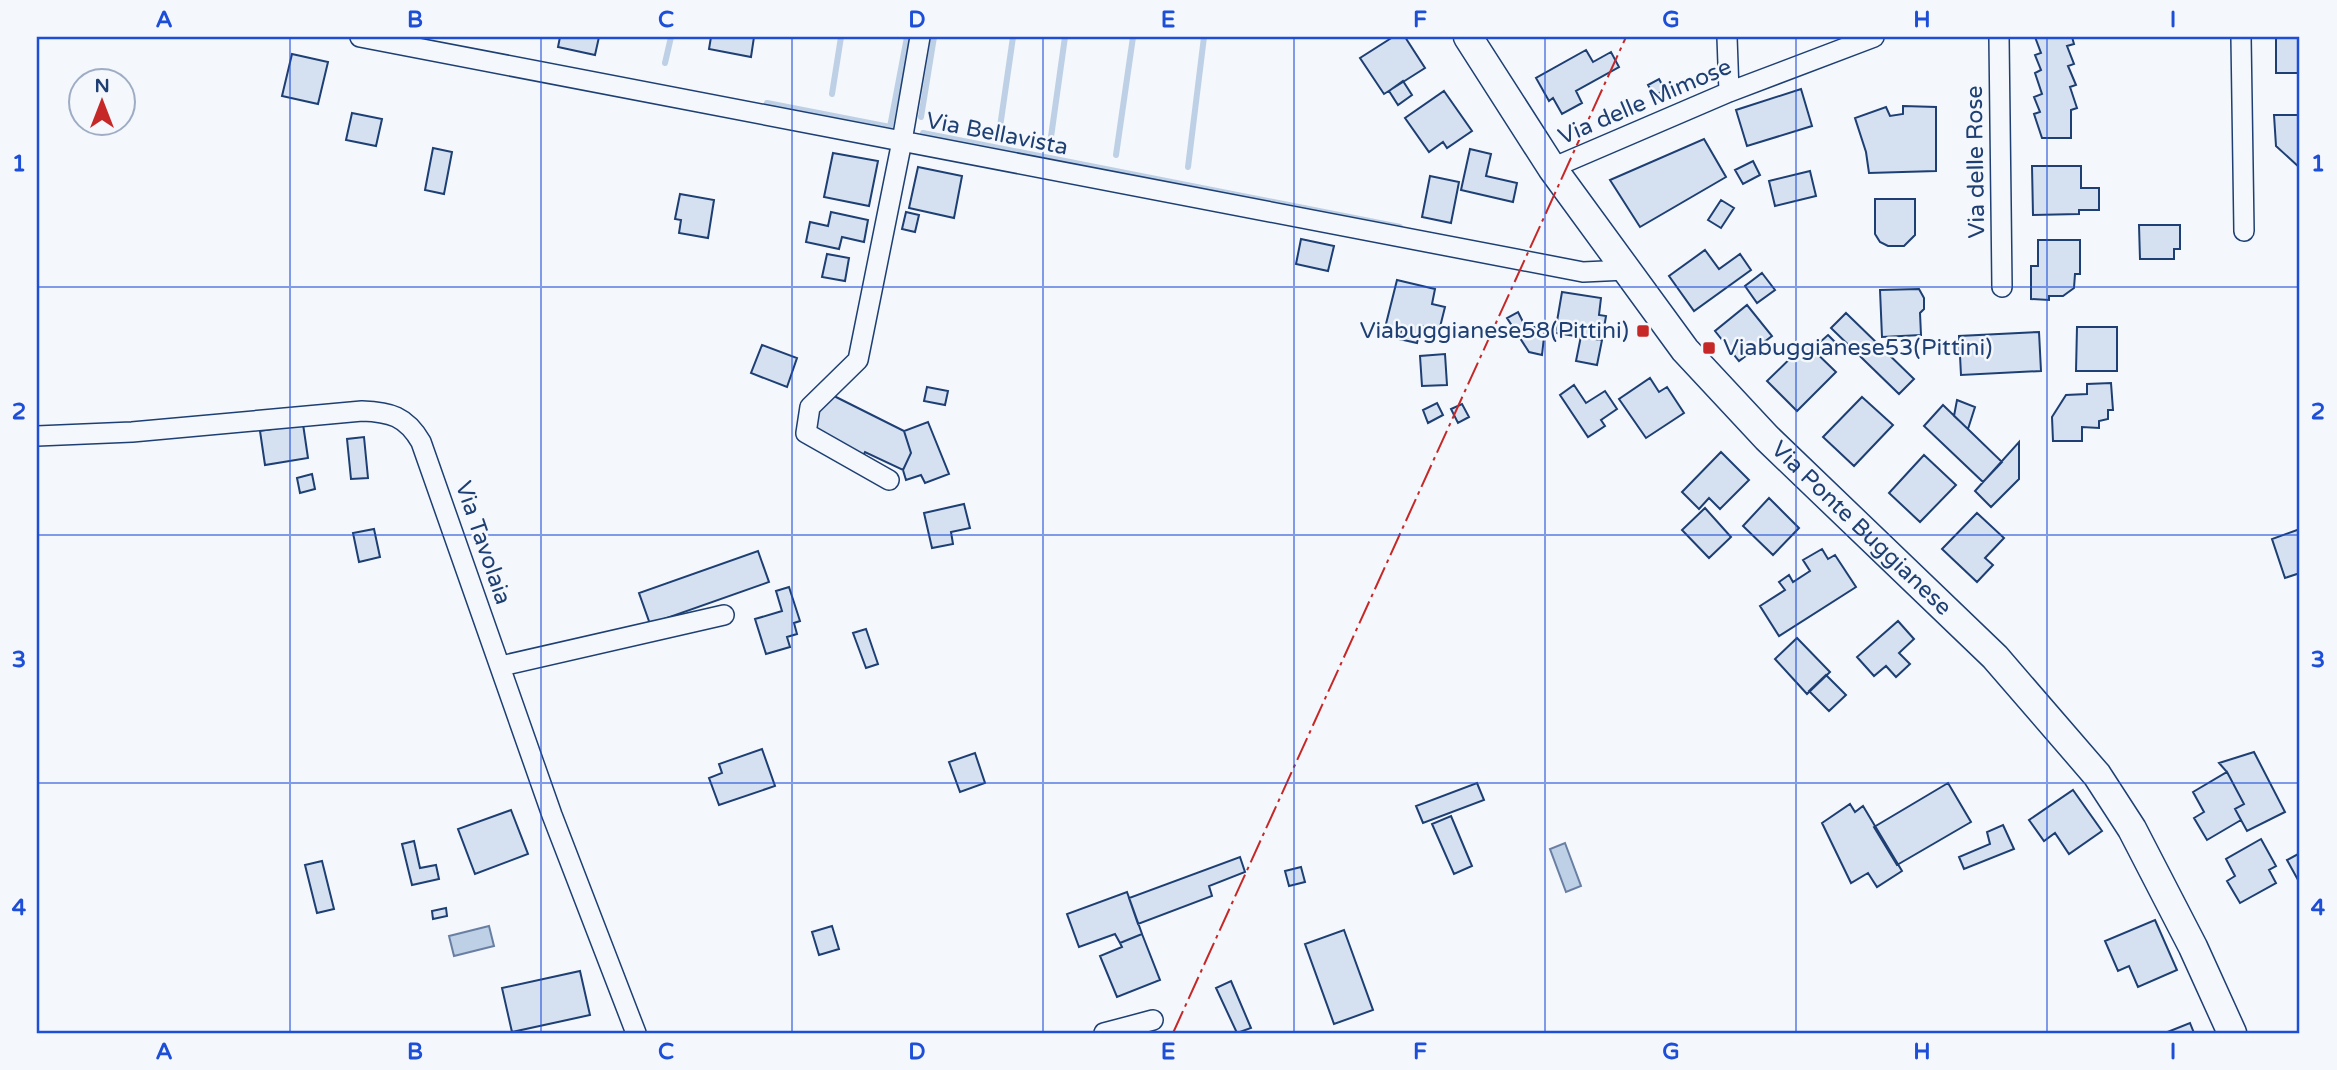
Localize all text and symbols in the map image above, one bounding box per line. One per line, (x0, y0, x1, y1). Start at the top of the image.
text: A (155, 6, 173, 34)
text: B (407, 6, 423, 34)
text: C (658, 6, 674, 34)
text: D (908, 6, 926, 34)
text: E (1161, 6, 1175, 34)
text: F (1413, 6, 1427, 34)
text: G (1662, 6, 1680, 34)
text: H (1913, 6, 1931, 34)
text: I (2170, 6, 2176, 34)
street label: Via delle Mimose (1554, 53, 1736, 151)
north arrow (66, 66, 136, 136)
text: N (94, 75, 110, 97)
street label: Via delle Rose (1961, 85, 1991, 239)
street label: Via Bellavista (924, 107, 1070, 161)
text: 1 (12, 150, 26, 178)
text: 1 (2311, 150, 2325, 178)
place label: Viabuggianese58(Pittini) (1360, 317, 1629, 345)
marker: Viabuggianese58(Pittini) (1635, 323, 1651, 339)
place label: Viabuggianese53(Pittini) (1723, 334, 1992, 362)
marker: Viabuggianese53(Pittini) (1701, 340, 1717, 356)
text: 2 (12, 398, 26, 426)
text: 2 (2311, 398, 2325, 426)
street label: Via Ponte Buggianese (1765, 435, 1957, 622)
street label: Via Tavolaia (449, 478, 517, 608)
text: 3 (12, 646, 26, 674)
text: 3 (2311, 646, 2325, 674)
text: 4 (12, 894, 27, 922)
text: 4 (2311, 894, 2326, 922)
text: A (155, 1038, 173, 1066)
text: B (407, 1038, 423, 1066)
text: C (658, 1038, 674, 1066)
text: D (908, 1038, 926, 1066)
text: E (1161, 1038, 1175, 1066)
text: F (1413, 1038, 1427, 1066)
text: G (1662, 1038, 1680, 1066)
text: H (1913, 1038, 1931, 1066)
text: I (2170, 1038, 2176, 1066)

